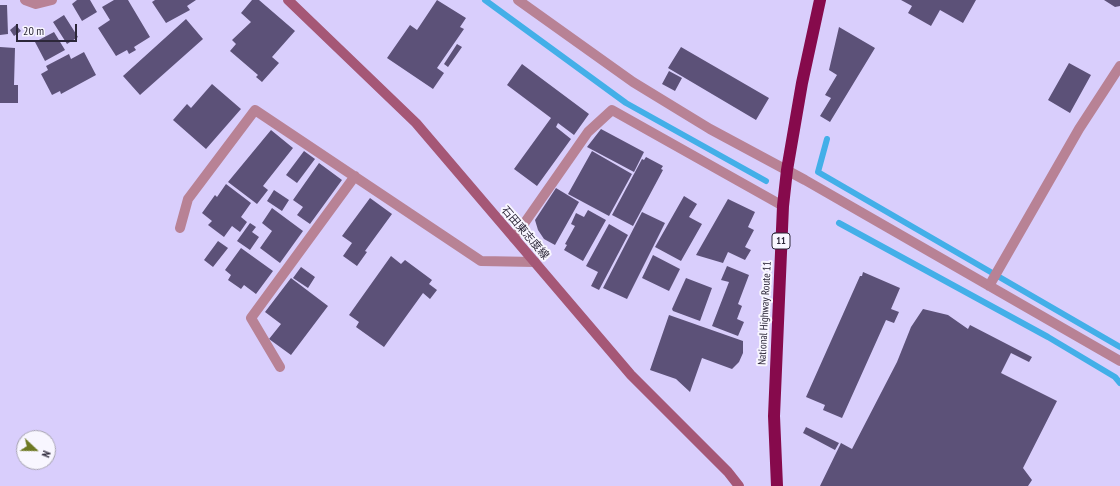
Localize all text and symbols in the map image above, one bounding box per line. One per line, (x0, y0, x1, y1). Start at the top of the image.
scale bar (18, 16, 79, 42)
text: 20 m (23, 23, 44, 38)
street label: 石田東志度線 (498, 204, 552, 262)
road number: 11 (772, 233, 790, 249)
street label: National Highway Route 11 (756, 261, 774, 365)
north arrow (16, 430, 56, 470)
text: N (39, 449, 54, 459)

